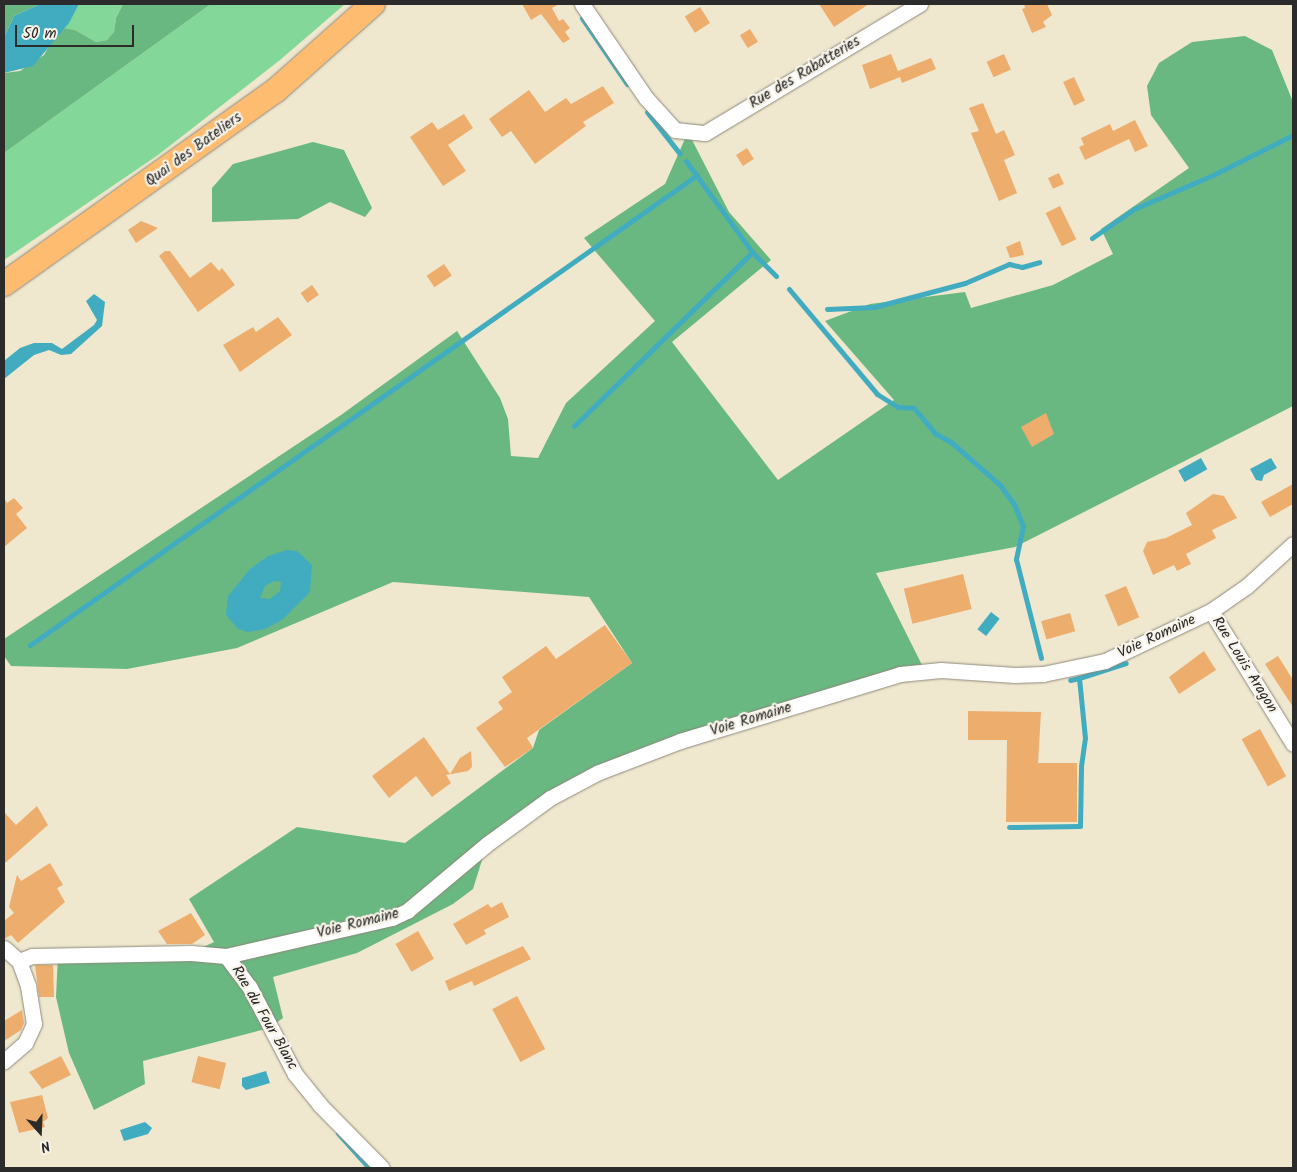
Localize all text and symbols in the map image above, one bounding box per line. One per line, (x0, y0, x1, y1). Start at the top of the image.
scale bar (18, 15, 136, 47)
text: 50 m (23, 22, 57, 46)
street label: Rue des Rabatteries (746, 33, 864, 113)
street label: Quai des Bateliers (142, 109, 246, 191)
street label: Voie Romaine (1115, 611, 1199, 663)
street label: Rue Louis Aragon (1207, 614, 1281, 716)
street label: Voie Romaine (708, 699, 794, 741)
street label: Voie Romaine (315, 905, 401, 943)
street label: Rue du Four Blanc (227, 963, 301, 1073)
north arrow (15, 1107, 65, 1157)
text: N (37, 1134, 53, 1158)

